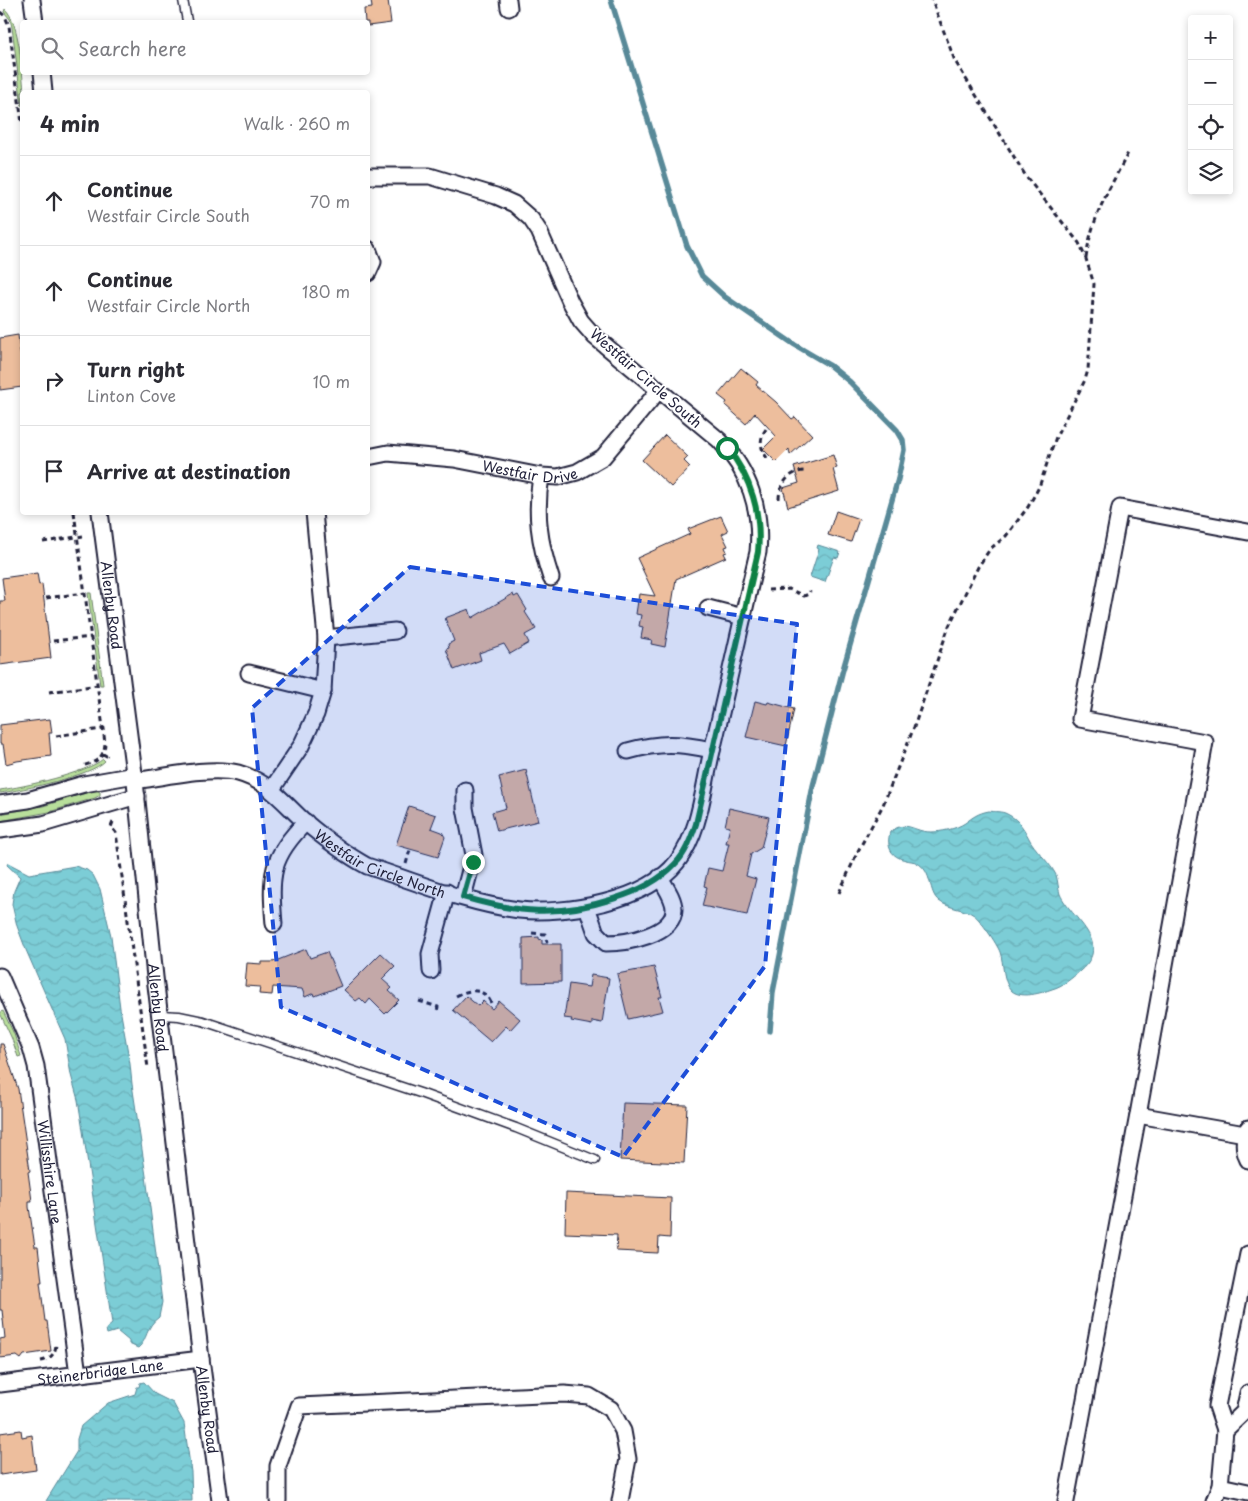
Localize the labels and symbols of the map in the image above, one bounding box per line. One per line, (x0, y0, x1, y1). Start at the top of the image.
street label: Westfair Circle South (585, 323, 707, 433)
route start (716, 437, 739, 460)
street label: Westfair Drive (481, 454, 580, 488)
street label: Allenby Road (96, 560, 128, 651)
street label: Westfair Circle North (310, 824, 448, 903)
route end (462, 851, 485, 874)
street label: Allenby Road (143, 962, 174, 1053)
street label: Willisshire Lane (33, 1118, 68, 1226)
street label: Steinerbridge Lane (36, 1353, 165, 1390)
street label: Allenby Road (191, 1364, 224, 1455)

